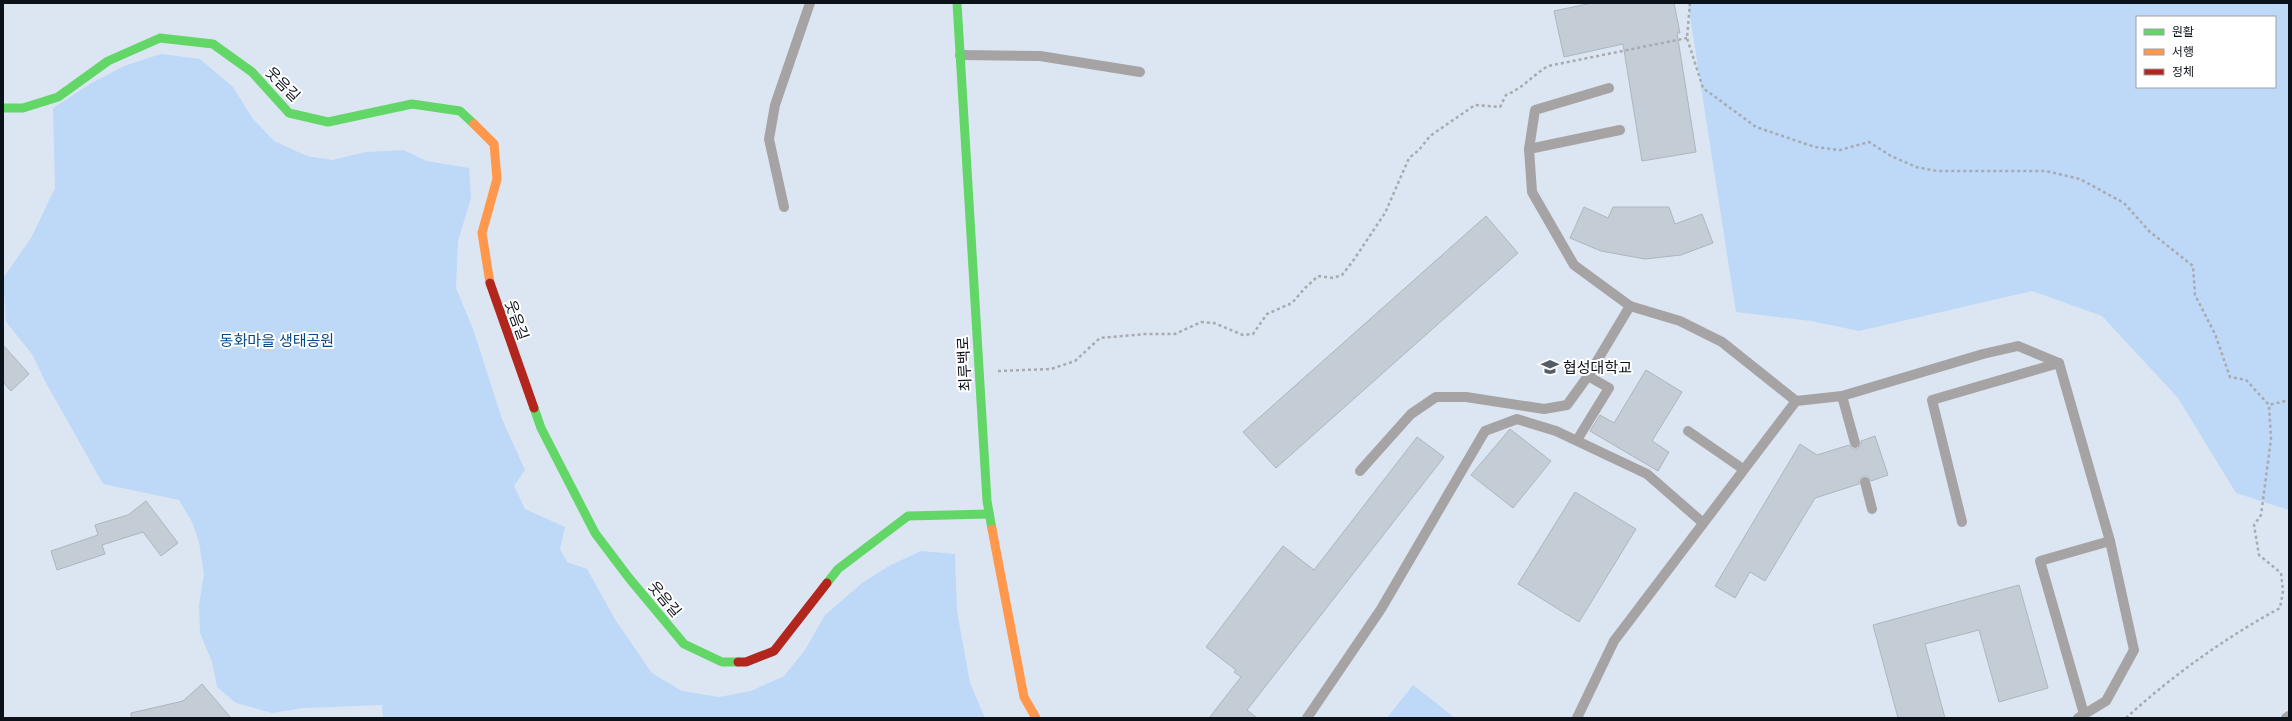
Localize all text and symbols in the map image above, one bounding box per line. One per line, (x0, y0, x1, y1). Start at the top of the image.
legend (2136, 16, 2276, 88)
text: 원활 (2172, 24, 2194, 39)
text: 서행 (2172, 44, 2194, 59)
street label: 웃음길 (262, 63, 304, 105)
text: 정체 (2172, 64, 2194, 79)
street label: 웃음길 (501, 297, 533, 343)
park label: 동화마을 생태공원 (220, 331, 334, 350)
street label: 최루백로 (953, 336, 975, 392)
school or university icon: 협성대학교 (1540, 357, 1560, 377)
place label: 협성대학교 (1563, 358, 1632, 377)
street label: 웃음길 (644, 577, 686, 621)

